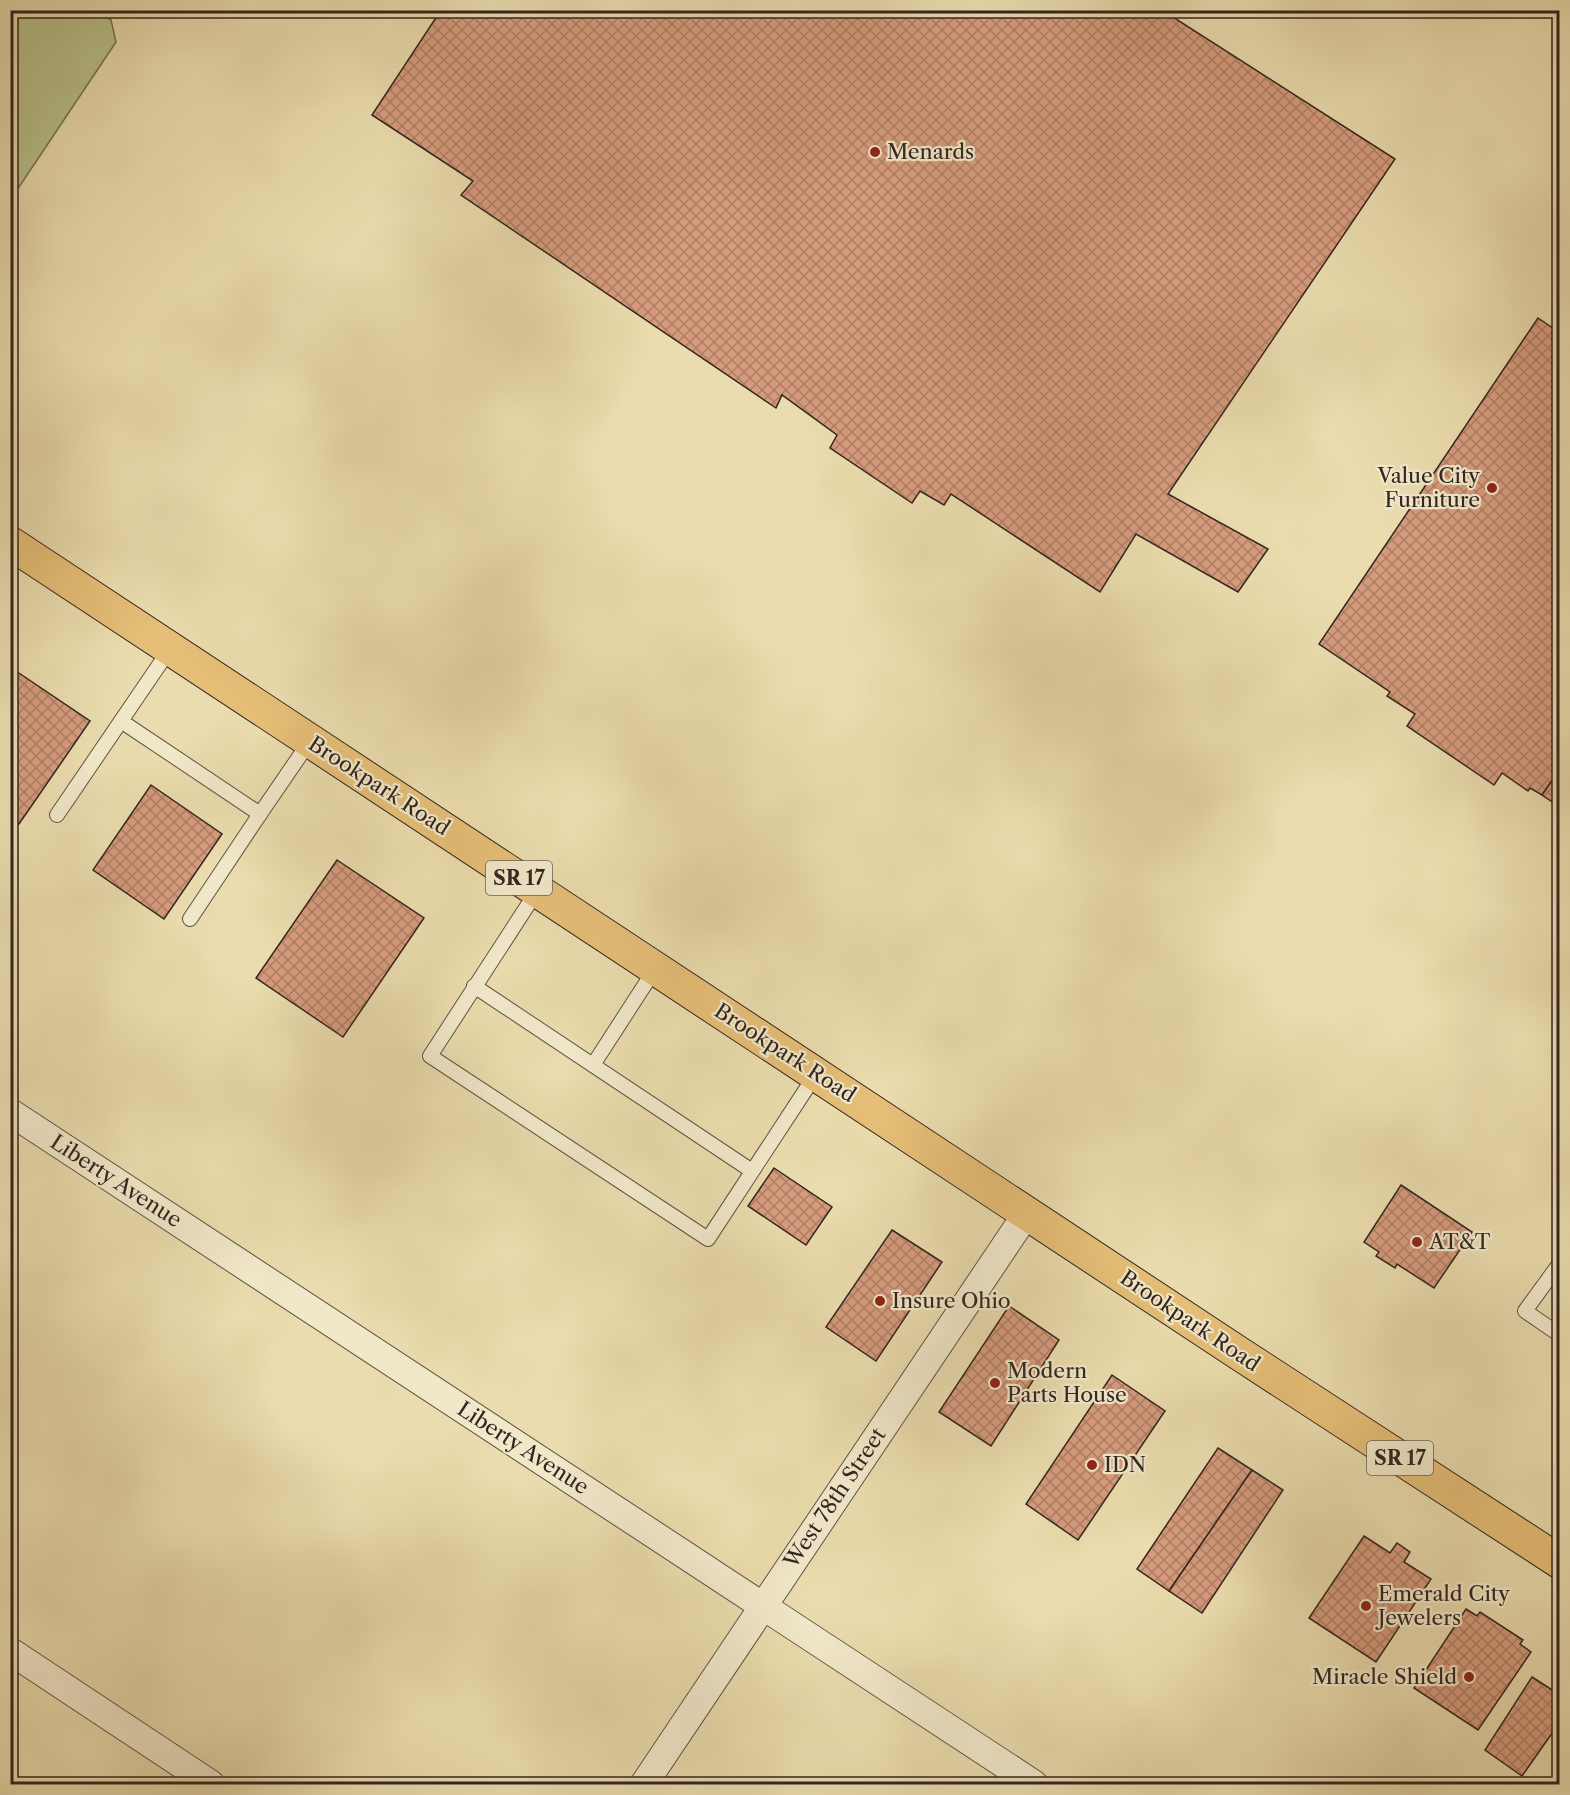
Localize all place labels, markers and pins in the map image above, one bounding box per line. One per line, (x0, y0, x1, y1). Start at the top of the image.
place label: Menards (887, 139, 974, 164)
marker: Menards (868, 145, 882, 159)
place label: Value City Furniture (1376, 463, 1480, 512)
marker: Value City Furniture (1485, 481, 1499, 495)
place label: AT&T (1428, 1229, 1491, 1254)
marker: AT&T (1410, 1235, 1424, 1249)
place label: Insure Ohio (892, 1288, 1011, 1313)
marker: Insure Ohio (873, 1294, 887, 1308)
place label: Modern Parts House (1007, 1358, 1127, 1407)
marker: Modern Parts House (988, 1376, 1002, 1390)
place label: IDN (1104, 1452, 1146, 1477)
marker: IDN (1085, 1458, 1099, 1472)
place label: Emerald City Jewelers (1375, 1581, 1510, 1630)
marker: Emerald City Jewelers (1359, 1599, 1373, 1613)
place label: Miracle Shield (1312, 1664, 1457, 1689)
marker: Miracle Shield (1462, 1670, 1476, 1684)

